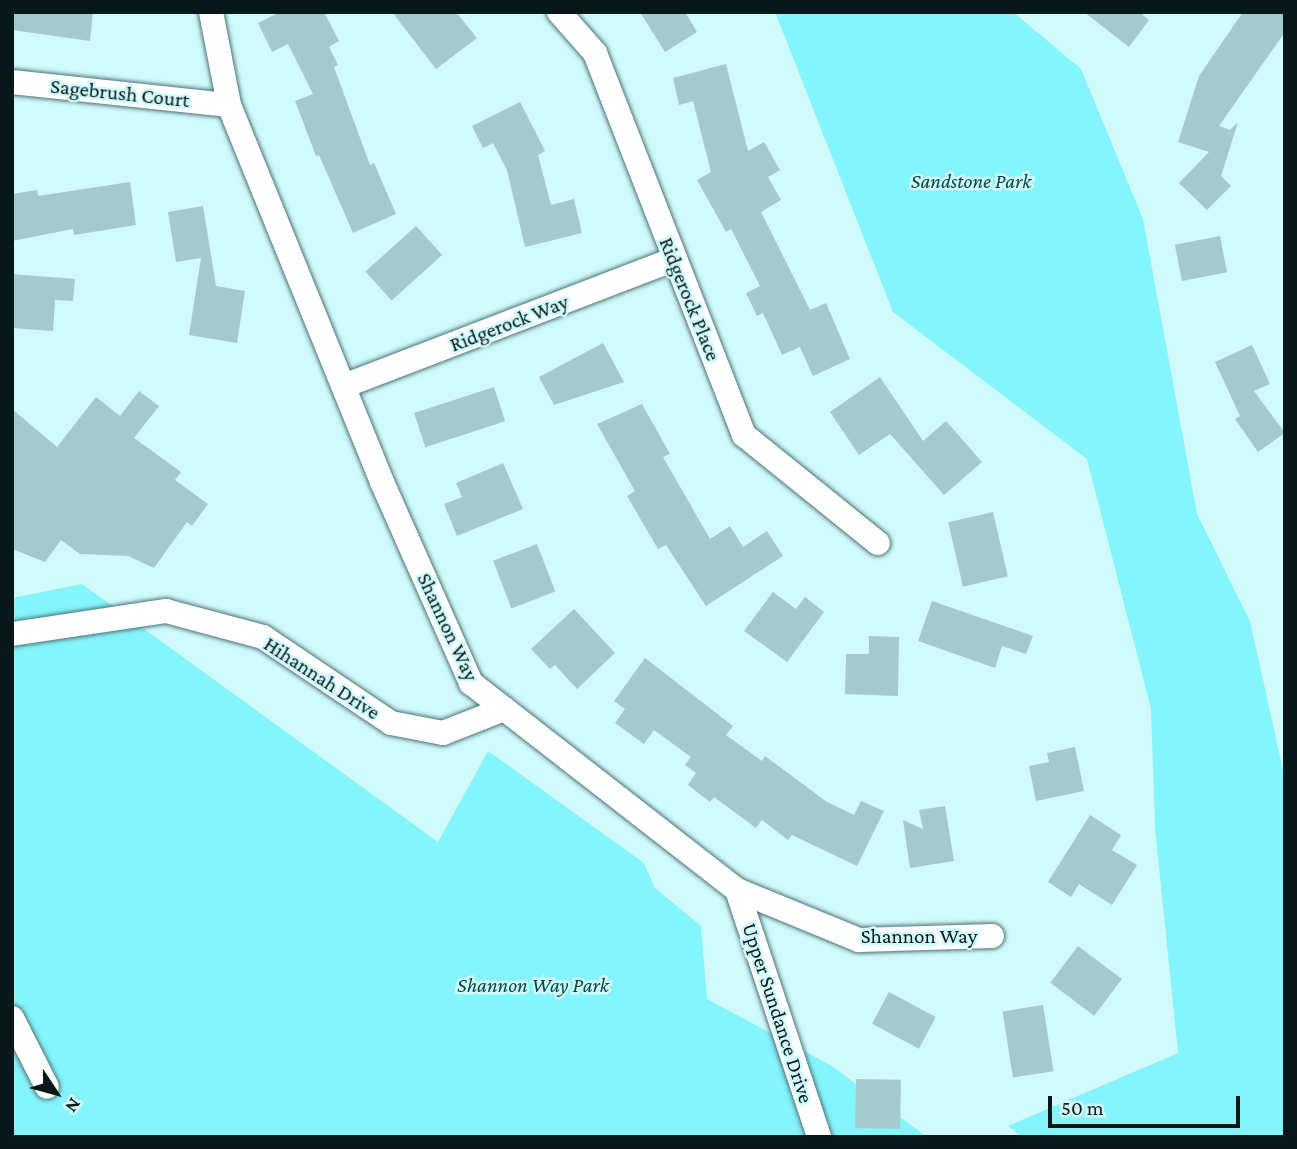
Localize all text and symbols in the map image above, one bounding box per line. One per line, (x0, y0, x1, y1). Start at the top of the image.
street label: Sagebrush Court (49, 73, 191, 113)
park label: Sandstone Park (911, 168, 1031, 194)
street label: Ridgerock Place (654, 234, 726, 364)
street label: Ridgerock Way (446, 289, 572, 357)
street label: Shannon Way (412, 569, 484, 685)
street label: Hihannah Drive (259, 631, 385, 725)
street label: Upper Sundance Drive (737, 920, 819, 1106)
street label: Shannon Way (861, 923, 977, 949)
park label: Shannon Way Park (457, 972, 609, 998)
north arrow (21, 1058, 91, 1128)
scale bar (1052, 1082, 1244, 1126)
text: N (61, 1094, 86, 1117)
text: 50 m (1061, 1096, 1104, 1120)

